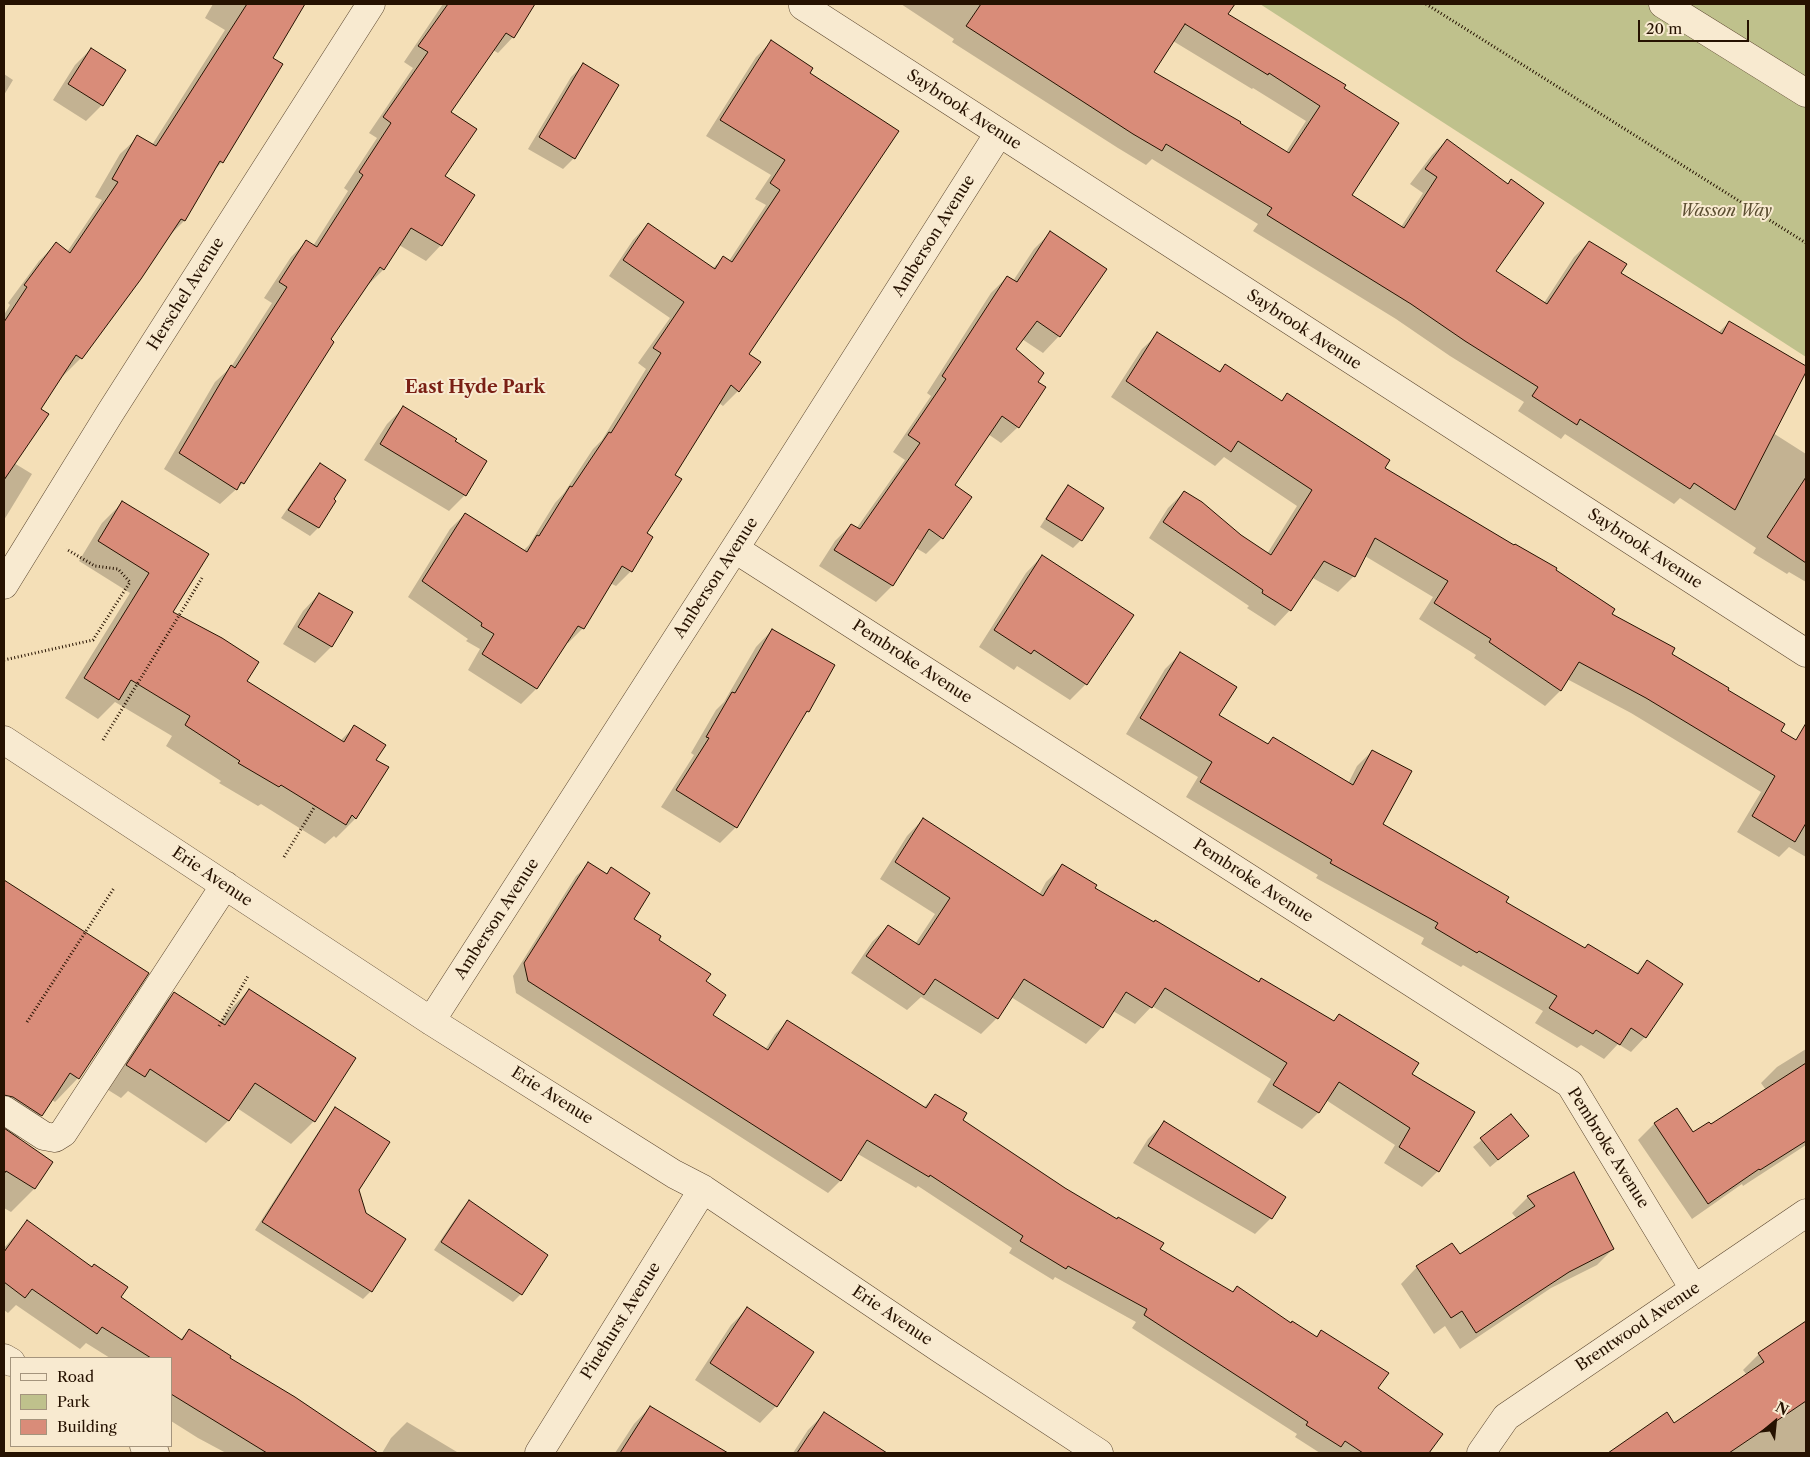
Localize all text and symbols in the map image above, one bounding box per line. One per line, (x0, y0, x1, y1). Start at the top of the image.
scale bar (1640, 10, 1751, 42)
text: 20 m (1646, 19, 1682, 38)
street label: Saybrook Avenue (903, 66, 1025, 154)
street label: Amberson Avenue (889, 172, 979, 300)
park label: Wasson Way (1680, 201, 1772, 221)
street label: Herschel Avenue (144, 234, 228, 354)
street label: Saybrook Avenue (1243, 286, 1365, 374)
district label: East Hyde Park (405, 377, 545, 399)
street label: Saybrook Avenue (1584, 505, 1706, 593)
street label: Amberson Avenue (670, 514, 762, 642)
street label: Pembroke Avenue (849, 616, 975, 708)
street label: Pembroke Avenue (1190, 835, 1316, 927)
street label: Erie Avenue (168, 843, 256, 911)
street label: Amberson Avenue (451, 855, 543, 983)
street label: Erie Avenue (508, 1063, 596, 1129)
street label: Pembroke Avenue (1563, 1084, 1653, 1212)
street label: Pinehurst Avenue (577, 1259, 665, 1383)
street label: Brentwood Avenue (1572, 1278, 1704, 1376)
street label: Erie Avenue (848, 1282, 936, 1350)
legend (10, 1357, 172, 1447)
text: Road (57, 1367, 94, 1386)
text: Park (57, 1392, 90, 1411)
north arrow (1750, 1397, 1800, 1447)
text: N (1772, 1398, 1792, 1420)
text: Building (57, 1417, 117, 1436)

